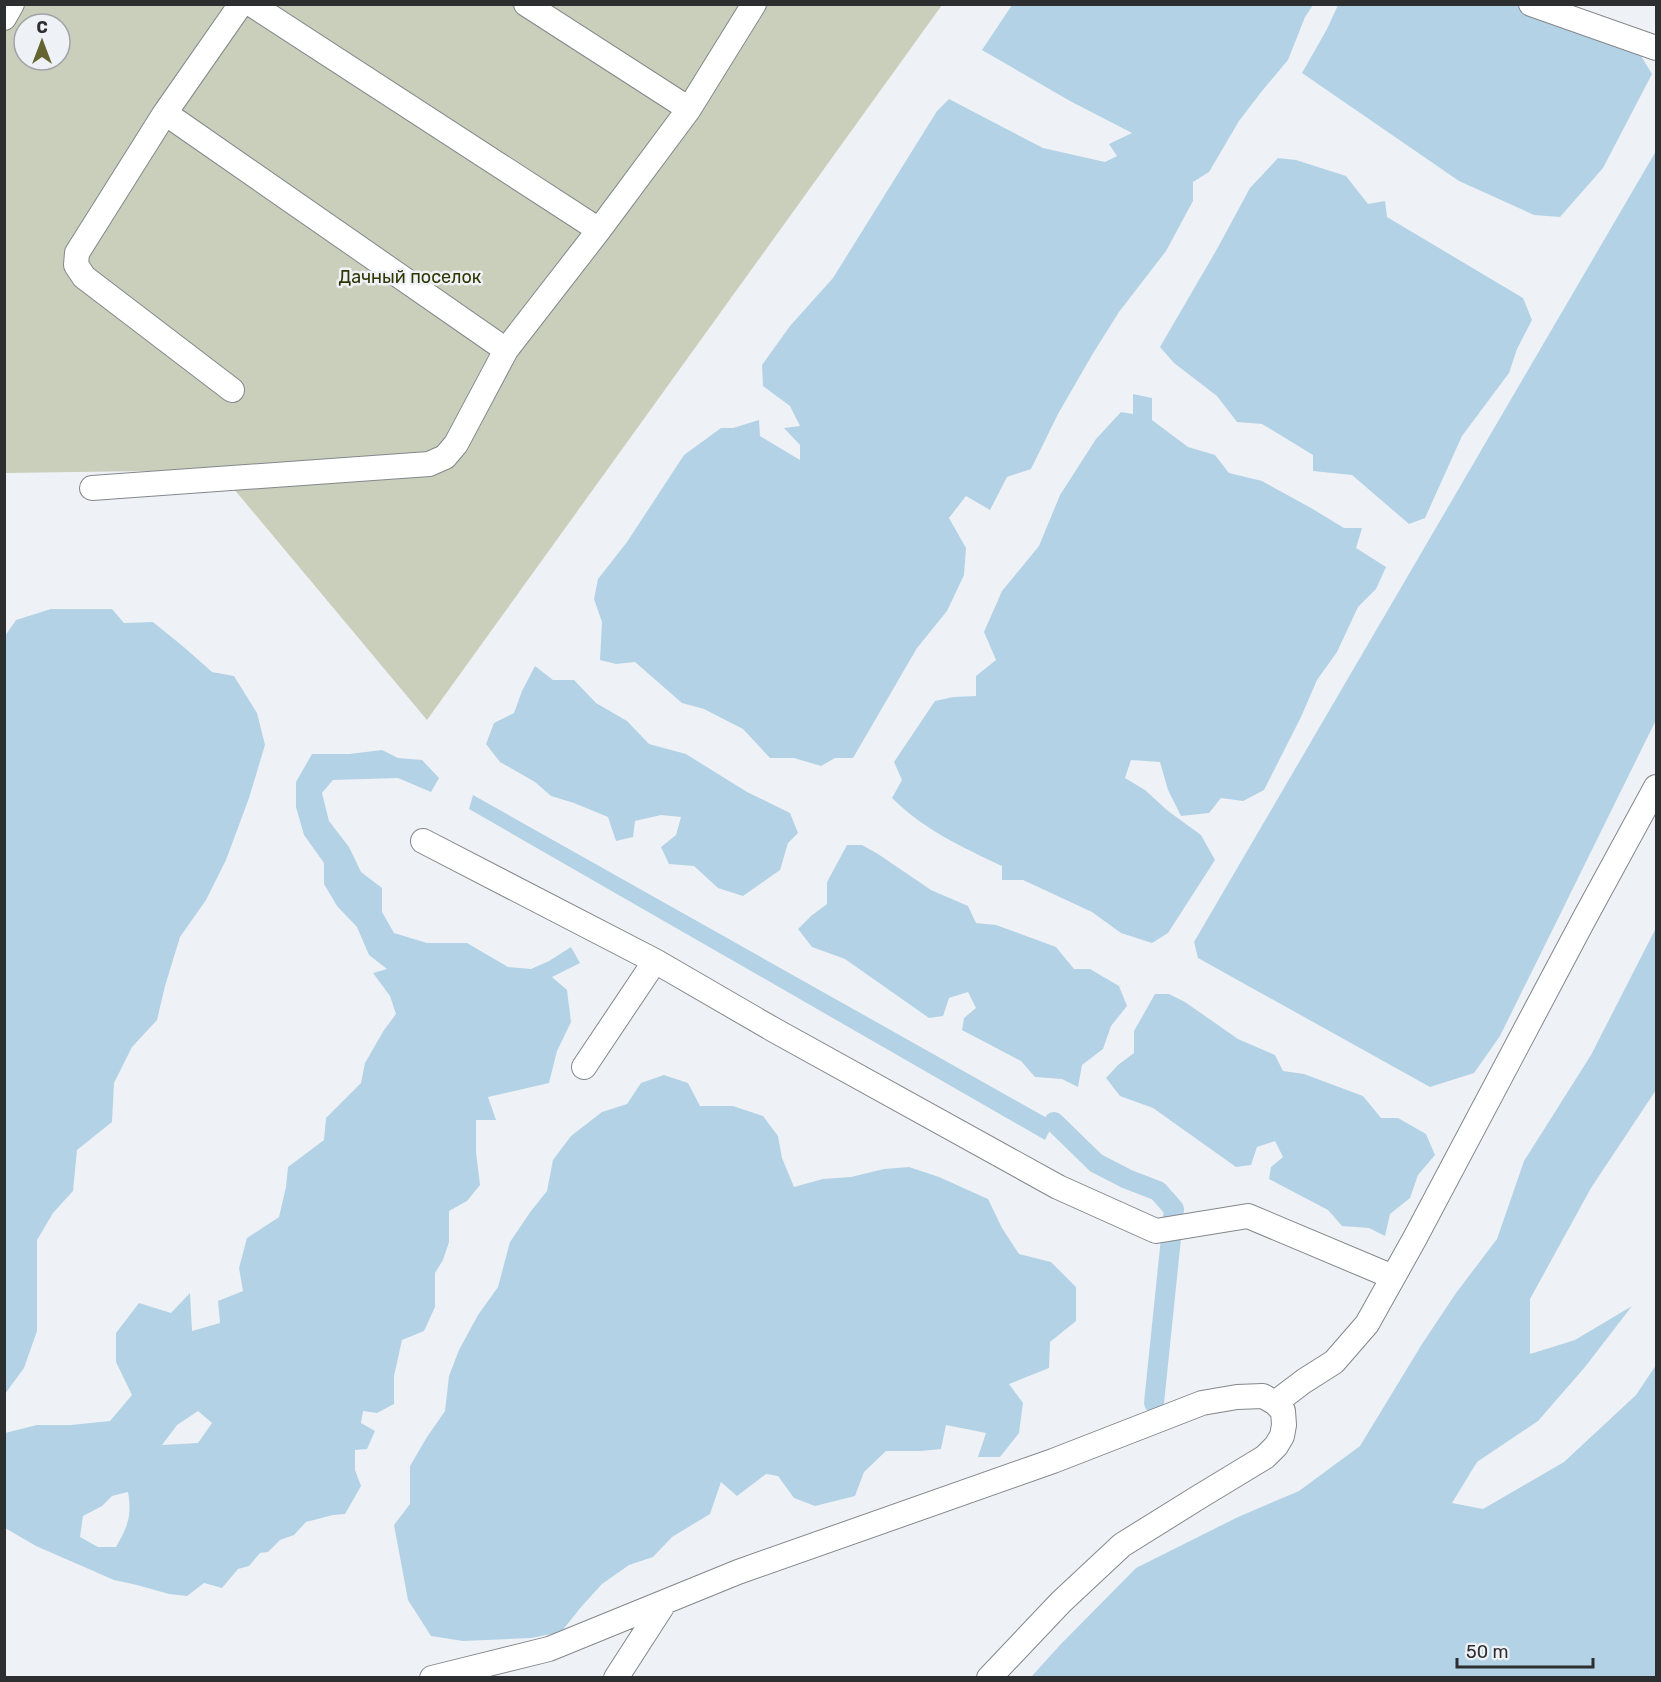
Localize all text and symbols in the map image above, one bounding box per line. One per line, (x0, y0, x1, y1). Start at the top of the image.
north arrow (12, 12, 72, 72)
text: С (36, 18, 48, 37)
park label: Дачный поселок (338, 266, 482, 288)
scale bar (1457, 1631, 1594, 1669)
text: 50 m (1466, 1641, 1509, 1663)

